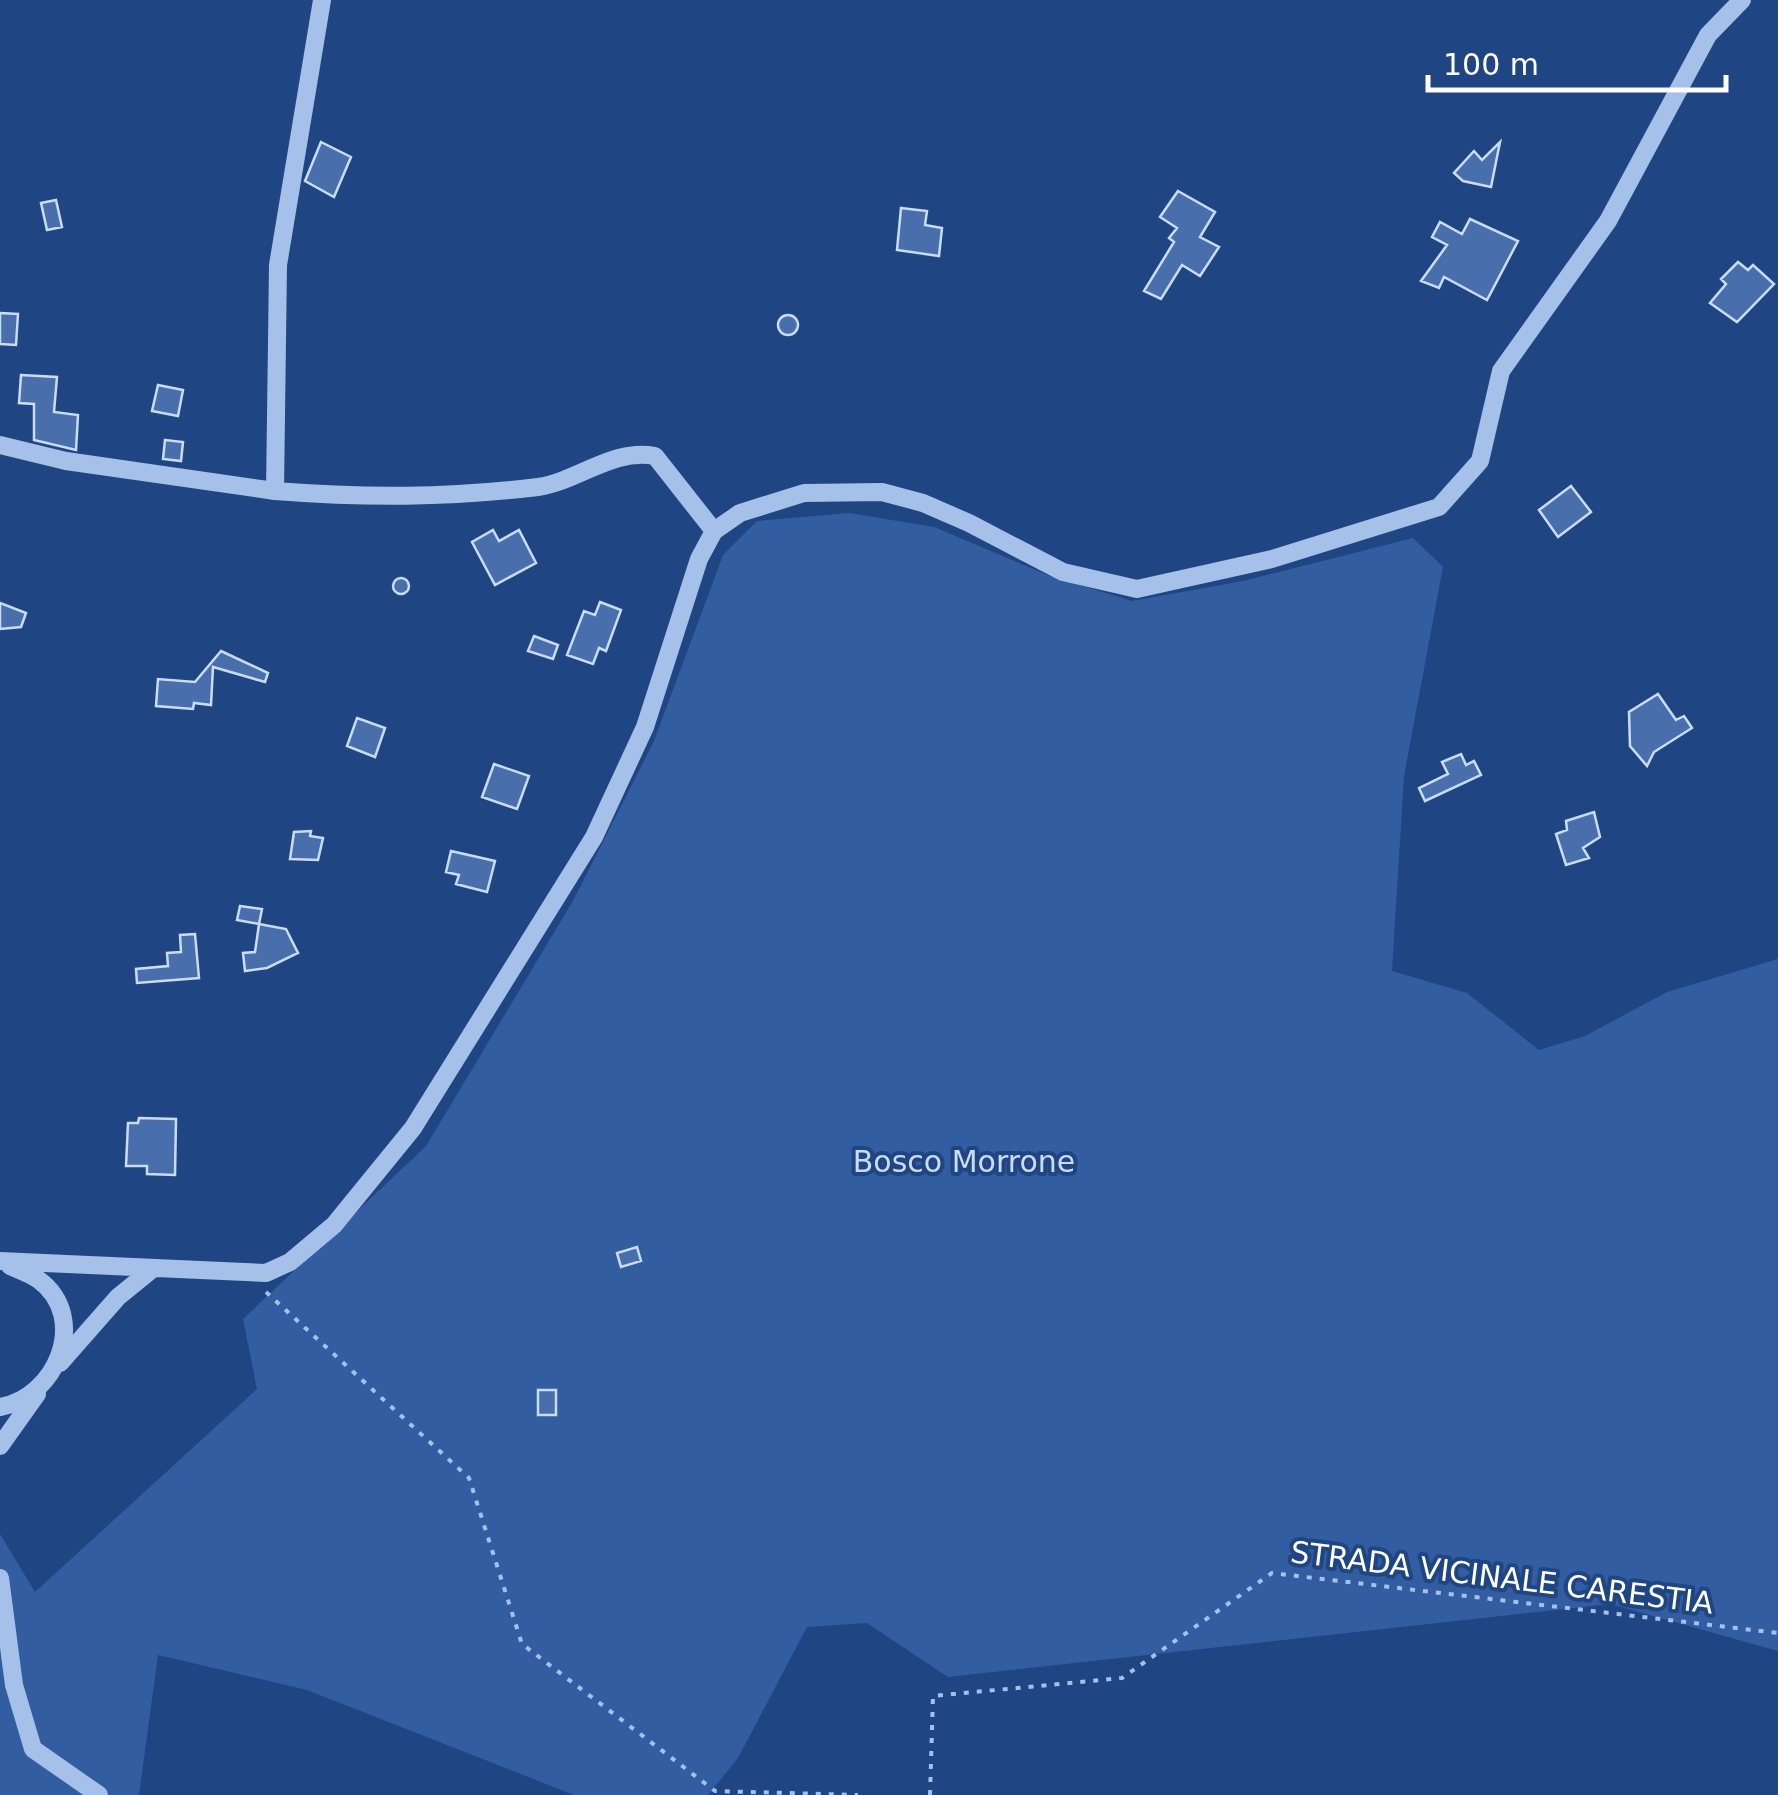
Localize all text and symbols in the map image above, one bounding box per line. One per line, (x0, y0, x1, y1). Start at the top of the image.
scale bar (1428, 30, 1726, 92)
text: 100 m (1443, 47, 1539, 82)
park label: Bosco Morrone (853, 1144, 1075, 1179)
street label: STRADA VICINALE CARESTIA (1289, 1534, 1716, 1621)

